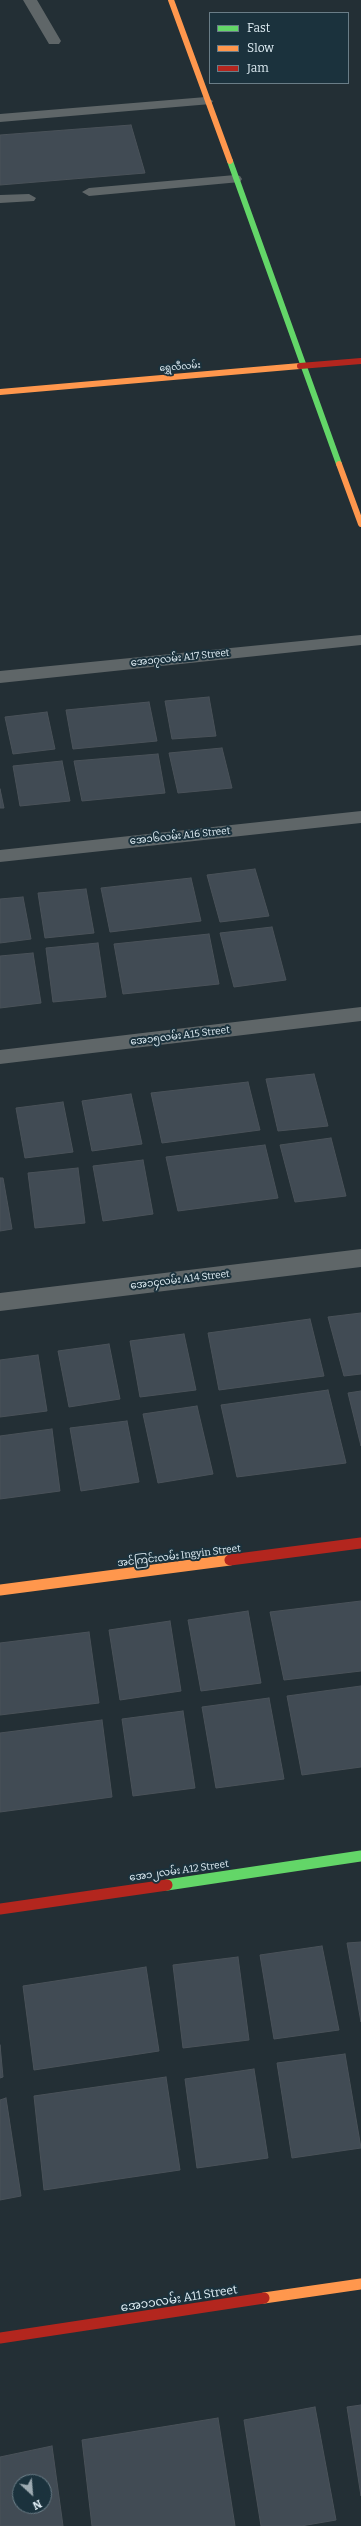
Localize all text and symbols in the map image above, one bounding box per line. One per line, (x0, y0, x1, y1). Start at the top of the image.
legend (209, 12, 349, 84)
text: Fast (247, 21, 270, 35)
text: Slow (247, 41, 274, 55)
text: Jam (247, 61, 269, 75)
street label: ရွှေလီလမ်း (159, 360, 201, 374)
street label: အေ၁၇လမ်း A17 Street (130, 647, 230, 669)
street label: အေ၁၆လမ်း A16 Street (129, 825, 231, 847)
street label: အေ၁၅လမ်း A15 Street (130, 1024, 230, 1048)
street label: အေ၁၄လမ်း A14 Street (130, 1268, 230, 1292)
street label: အင်ကြင်းလမ်း Ingyin Street (117, 1542, 241, 1570)
street label: အေ၁၂လမ်း A12 Street (129, 1858, 229, 1884)
street label: အေ၁၁လမ်း A11 Street (120, 2283, 238, 2315)
north arrow (12, 2474, 52, 2514)
text: N (30, 2497, 44, 2512)

